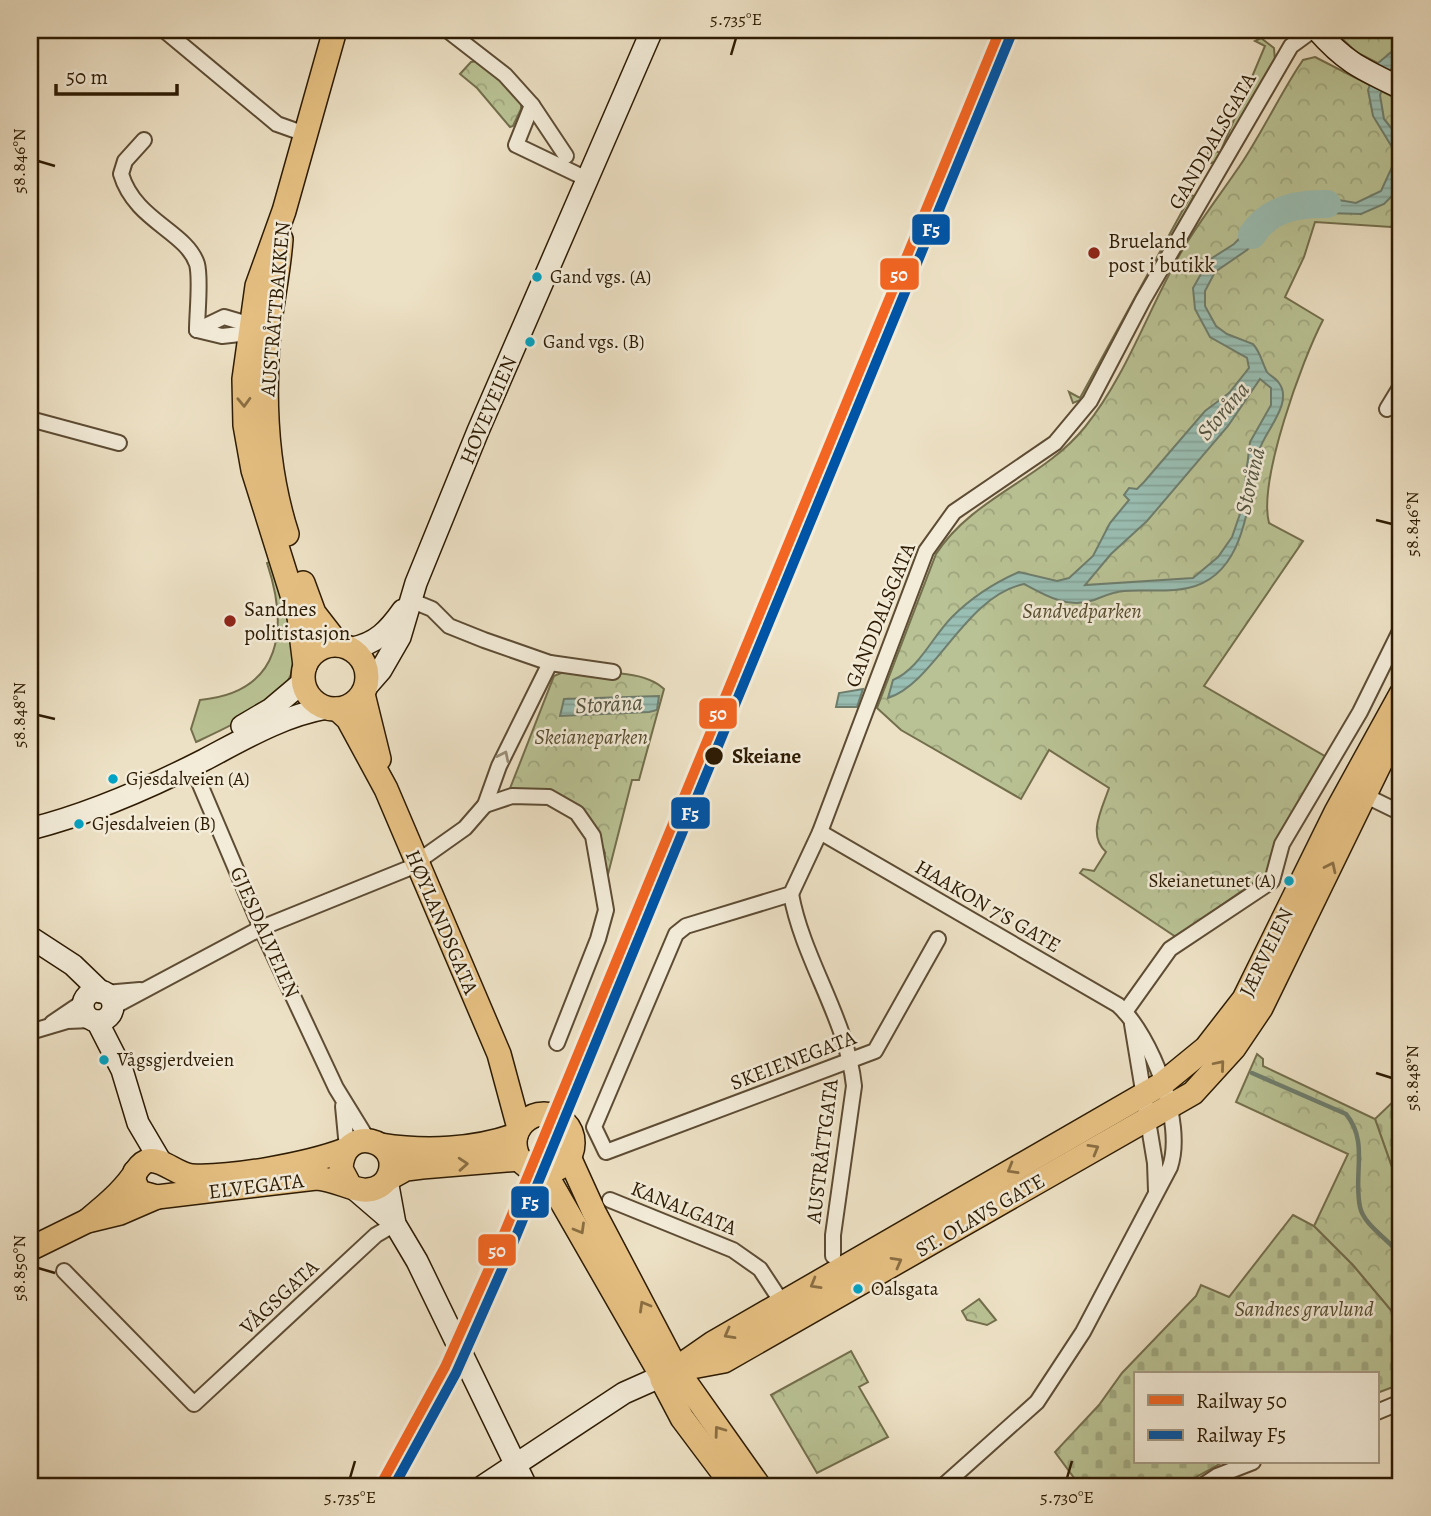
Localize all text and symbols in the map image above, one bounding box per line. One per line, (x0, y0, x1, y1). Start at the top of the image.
text: 5.735°E (710, 7, 762, 31)
scale bar (56, 52, 177, 96)
text: 50 m (66, 63, 108, 91)
street label: GANDDALSGATA (1161, 67, 1263, 215)
text: 58.846°N (7, 128, 31, 194)
line badge: F5 (911, 213, 951, 246)
text: F5 (922, 217, 940, 243)
street label: AUSTRÅTTBAKKEN (253, 220, 297, 399)
place label: Brueland post i butikk (1108, 227, 1215, 279)
marker: Brueland post i butikk (1086, 245, 1102, 261)
line badge: 50 (879, 257, 920, 291)
text: 50 (890, 262, 908, 288)
place label: Gand vgs. (A) (550, 264, 651, 290)
marker: Gand vgs. (A) (530, 270, 544, 284)
place label: Gand vgs. (B) (543, 329, 645, 355)
marker: Gand vgs. (B) (523, 335, 537, 349)
street label: HOVEVEIEN (453, 351, 523, 469)
water label: Storåna (1189, 375, 1257, 447)
one-way arrow (237, 397, 252, 408)
water label: Storånå (1227, 444, 1273, 517)
text: 58.846°N (1400, 491, 1424, 557)
street label: GANDDALSGATA (838, 538, 922, 691)
place label: Sandnes politistasjon (244, 595, 350, 647)
park label: Sandvedparken (1022, 597, 1142, 625)
marker: Sandnes politistasjon (222, 613, 238, 629)
text: 58.848°N (7, 682, 31, 748)
water label: Storåna (574, 687, 644, 721)
line badge: 50 (698, 697, 738, 730)
text: 50 (709, 701, 727, 727)
park label: Skeianeparken (534, 723, 648, 751)
place label: Skeiane (732, 742, 801, 770)
marker: Skeiane (703, 745, 725, 767)
one-way arrow (495, 751, 509, 763)
place label: Gjesdalveien (A) (126, 766, 250, 792)
marker: Gjesdalveien (A) (106, 772, 120, 786)
line badge: F5 (670, 796, 711, 830)
text: F5 (681, 801, 699, 827)
place label: Gjesdalveien (B) (92, 811, 216, 837)
marker: Gjesdalveien (B) (72, 817, 86, 831)
street label: HØYLANDSGATA (399, 845, 485, 999)
street label: HAAKON 7'S GATE (910, 853, 1066, 959)
street label: GJESDALVEIEN (224, 862, 306, 1002)
one-way arrow (1323, 862, 1337, 875)
place label: Skeianetunet (A) (1148, 868, 1276, 894)
marker: Skeianetunet (A) (1282, 874, 1296, 888)
street label: JÆRVEIEN (1232, 903, 1300, 1001)
street label: SKEIENEGATA (726, 1023, 861, 1097)
text: 58.848°N (1400, 1045, 1424, 1111)
place label: Vågsgjerdveien (116, 1047, 234, 1073)
marker: Vågsgjerdveien (97, 1053, 111, 1067)
one-way arrow (1212, 1060, 1224, 1073)
street label: AUSTRÅTTGATA (799, 1076, 845, 1226)
one-way arrow (1087, 1144, 1100, 1157)
one-way arrow (458, 1157, 469, 1172)
one-way arrow (1006, 1161, 1019, 1174)
street label: ELVEGATA (207, 1166, 306, 1206)
street label: ST. OLAVS GATE (910, 1166, 1050, 1264)
street label: KANALGATA (627, 1174, 742, 1242)
line badge: F5 (510, 1185, 550, 1219)
text: F5 (521, 1190, 539, 1216)
one-way arrow (572, 1222, 585, 1235)
line badge: 50 (477, 1233, 517, 1267)
text: 58.850°N (7, 1235, 31, 1301)
text: 50 (488, 1238, 506, 1264)
street label: VÅGSGATA (233, 1253, 325, 1341)
one-way arrow (889, 1257, 902, 1270)
one-way arrow (810, 1276, 823, 1289)
place label: Oalsgata (871, 1276, 939, 1302)
marker: Oalsgata (851, 1282, 865, 1296)
park label: Sandnes gravlund (1234, 1295, 1374, 1323)
one-way arrow (639, 1300, 652, 1313)
one-way arrow (723, 1326, 736, 1339)
legend (1134, 1372, 1378, 1464)
text: Railway 50 (1196, 1387, 1287, 1415)
text: Railway F5 (1196, 1421, 1286, 1449)
one-way arrow (715, 1426, 727, 1439)
text: 5.735°E (324, 1485, 376, 1509)
text: 5.730°E (1040, 1485, 1094, 1509)

